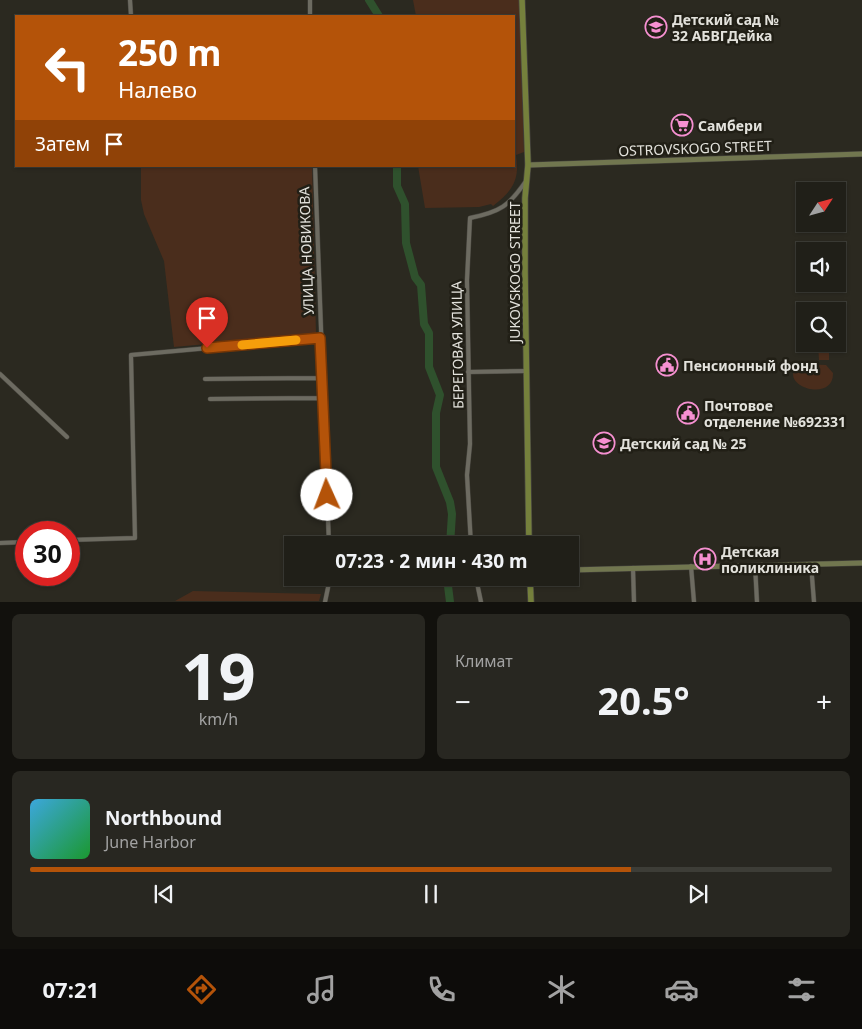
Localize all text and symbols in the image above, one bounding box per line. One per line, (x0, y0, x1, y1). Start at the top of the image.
place label: Детский сад № 32 АБВГДейка (672, 10, 779, 45)
school or university icon: Детский сад № 32 АБВГДейка (644, 15, 668, 39)
text: 250 m (118, 29, 221, 76)
icon: left (35, 35, 100, 100)
text: Налево (118, 74, 197, 104)
supermarket icon: Самбери (670, 113, 694, 137)
place label: Самбери (698, 116, 762, 135)
icon: arrive (100, 130, 128, 158)
text: Затем (35, 131, 90, 157)
street label: OSTROVSKOGO STREET (618, 136, 772, 160)
north arrow (796, 182, 846, 232)
map controls (796, 182, 846, 352)
street label: УЛИЦА НОВИКОВА (294, 186, 318, 316)
street label: JUKOVSKOGO STREET (505, 201, 524, 344)
button: sound (796, 242, 846, 292)
street label: БЕРЕГОВАЯ УЛИЦА (446, 281, 468, 409)
pin (186, 297, 228, 348)
button: search (796, 302, 846, 352)
icon: arrive (193, 304, 221, 332)
public building icon: Пенсионный фонд (655, 353, 679, 377)
place label: Пенсионный фонд (683, 356, 818, 375)
place label: Почтовое отделение №692331 (704, 396, 846, 431)
public building icon: Почтовое отделение №692331 (676, 401, 700, 425)
school or university icon: Детский сад № 25 (592, 431, 616, 455)
place label: Детский сад № 25 (620, 434, 747, 453)
position arrow (300, 468, 352, 520)
speed limit sign: 30 (15, 521, 80, 586)
place label: Детская поликлиника (721, 542, 819, 577)
hospital icon: Детская поликлиника (693, 547, 717, 571)
text: 07:23 · 2 мин · 430 m (335, 548, 528, 574)
text: 19 (181, 631, 256, 719)
text: Климат (455, 650, 513, 672)
text: 20.5° (598, 674, 690, 726)
text: − (455, 682, 471, 720)
text: + (816, 682, 832, 720)
text: km/h (199, 708, 238, 730)
text: Northbound (105, 805, 222, 831)
text: June Harbor (105, 831, 196, 853)
icon: previous (150, 880, 178, 908)
icon: pause (417, 880, 445, 908)
icon: next (684, 880, 712, 908)
icon: directions (184, 972, 219, 1007)
icon: music (304, 972, 339, 1007)
icon: phone (424, 972, 459, 1007)
icon: climate (544, 972, 579, 1007)
icon: car (664, 972, 699, 1007)
icon: filters (784, 972, 819, 1007)
text: 07:21 (43, 974, 99, 1004)

